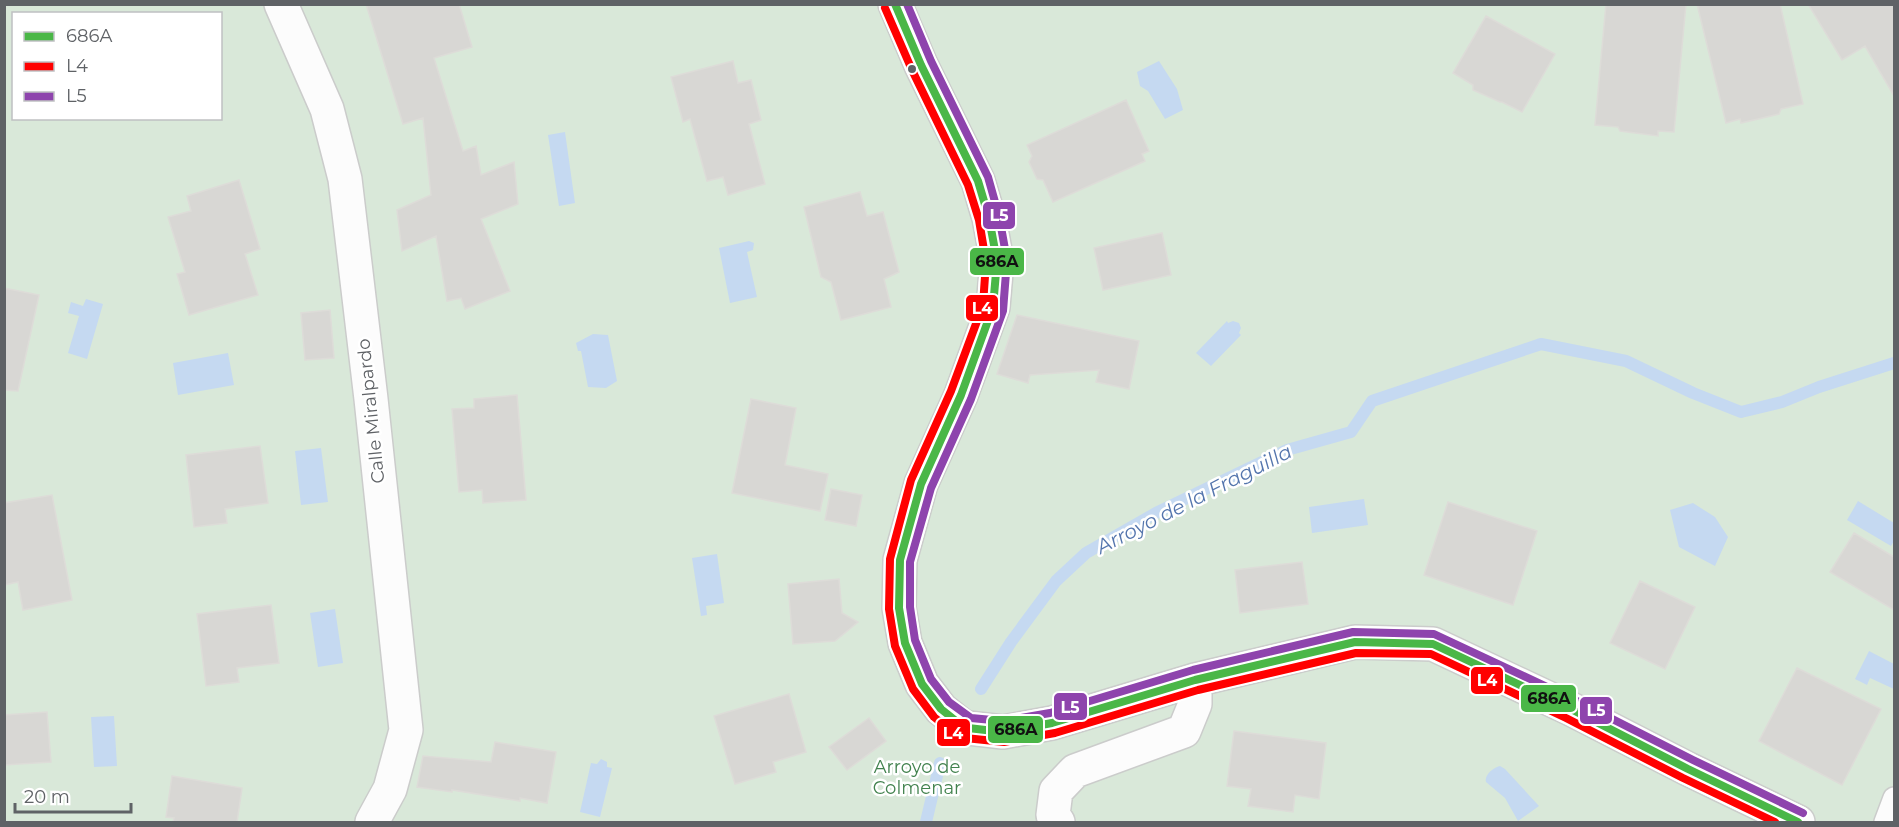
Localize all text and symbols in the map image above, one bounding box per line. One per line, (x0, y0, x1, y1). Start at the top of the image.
legend (12, 12, 222, 120)
text: 686A (66, 25, 113, 47)
text: L4 (66, 55, 88, 77)
unlabelled marker (906, 63, 918, 75)
text: L5 (66, 85, 87, 107)
line badge: L5 (982, 201, 1016, 230)
text: L5 (989, 206, 1009, 225)
line badge: 686A (969, 247, 1025, 276)
text: 686A (975, 252, 1019, 271)
line badge: L4 (965, 294, 999, 322)
text: L4 (972, 299, 992, 318)
street label: Calle Miralpardo (352, 337, 390, 485)
water label: Arroyo de la Fraguilla (1091, 439, 1296, 559)
line badge: L4 (1470, 666, 1504, 695)
text: L4 (1477, 671, 1497, 690)
line badge: 686A (1520, 684, 1577, 713)
text: 686A (1527, 689, 1571, 708)
line badge: L5 (1053, 692, 1088, 721)
line badge: L5 (1579, 696, 1613, 725)
text: L5 (1060, 698, 1080, 717)
text: L5 (1586, 701, 1606, 720)
line badge: 686A (987, 715, 1044, 744)
line badge: L4 (936, 718, 971, 747)
text: 686A (994, 720, 1038, 739)
text: L4 (943, 724, 963, 743)
park label: Arroyo de Colmenar (873, 756, 961, 799)
scale bar (15, 776, 130, 814)
text: 20 m (24, 786, 70, 808)

